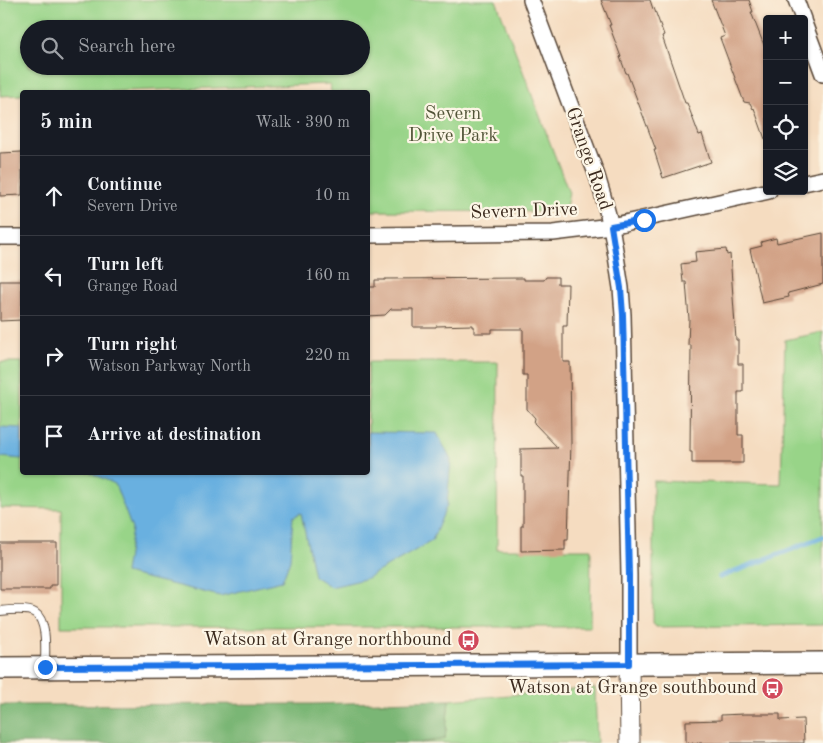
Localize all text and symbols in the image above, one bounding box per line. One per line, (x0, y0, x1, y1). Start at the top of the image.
map controls (763, 15, 808, 195)
button: + (763, 15, 808, 60)
search box (20, 20, 370, 75)
icon: search (38, 34, 66, 62)
text: Search here (78, 38, 175, 57)
button: − (763, 60, 808, 105)
park label: Severn Drive Park (408, 105, 498, 146)
street label: Grange Road (561, 105, 615, 213)
button: locate (763, 105, 808, 150)
text: 5 min (40, 112, 93, 133)
text: Walk · 390 m (255, 115, 350, 131)
button: layers (763, 150, 808, 195)
text: Continue (87, 176, 162, 195)
icon: ahead (40, 182, 68, 210)
text: 10 m (314, 188, 350, 204)
text: Severn Drive (87, 199, 177, 215)
street label: Severn Drive (470, 201, 578, 223)
route start (633, 209, 656, 232)
text: Turn left (87, 256, 164, 275)
icon: left (40, 262, 68, 290)
text: 160 m (305, 268, 350, 284)
text: Grange Road (87, 279, 178, 295)
text: Turn right (87, 336, 177, 355)
icon: right (40, 342, 68, 370)
text: 220 m (305, 348, 350, 364)
text: Watson Parkway North (87, 359, 251, 375)
icon: arrive (40, 422, 68, 450)
text: Arrive at destination (87, 426, 261, 445)
bus stop icon: Watson at Grange northbound (456, 628, 480, 652)
place label: Watson at Grange northbound (203, 631, 452, 650)
route end (34, 656, 57, 679)
bus stop icon: Watson at Grange southbound (761, 676, 785, 700)
place label: Watson at Grange southbound (508, 679, 757, 698)

